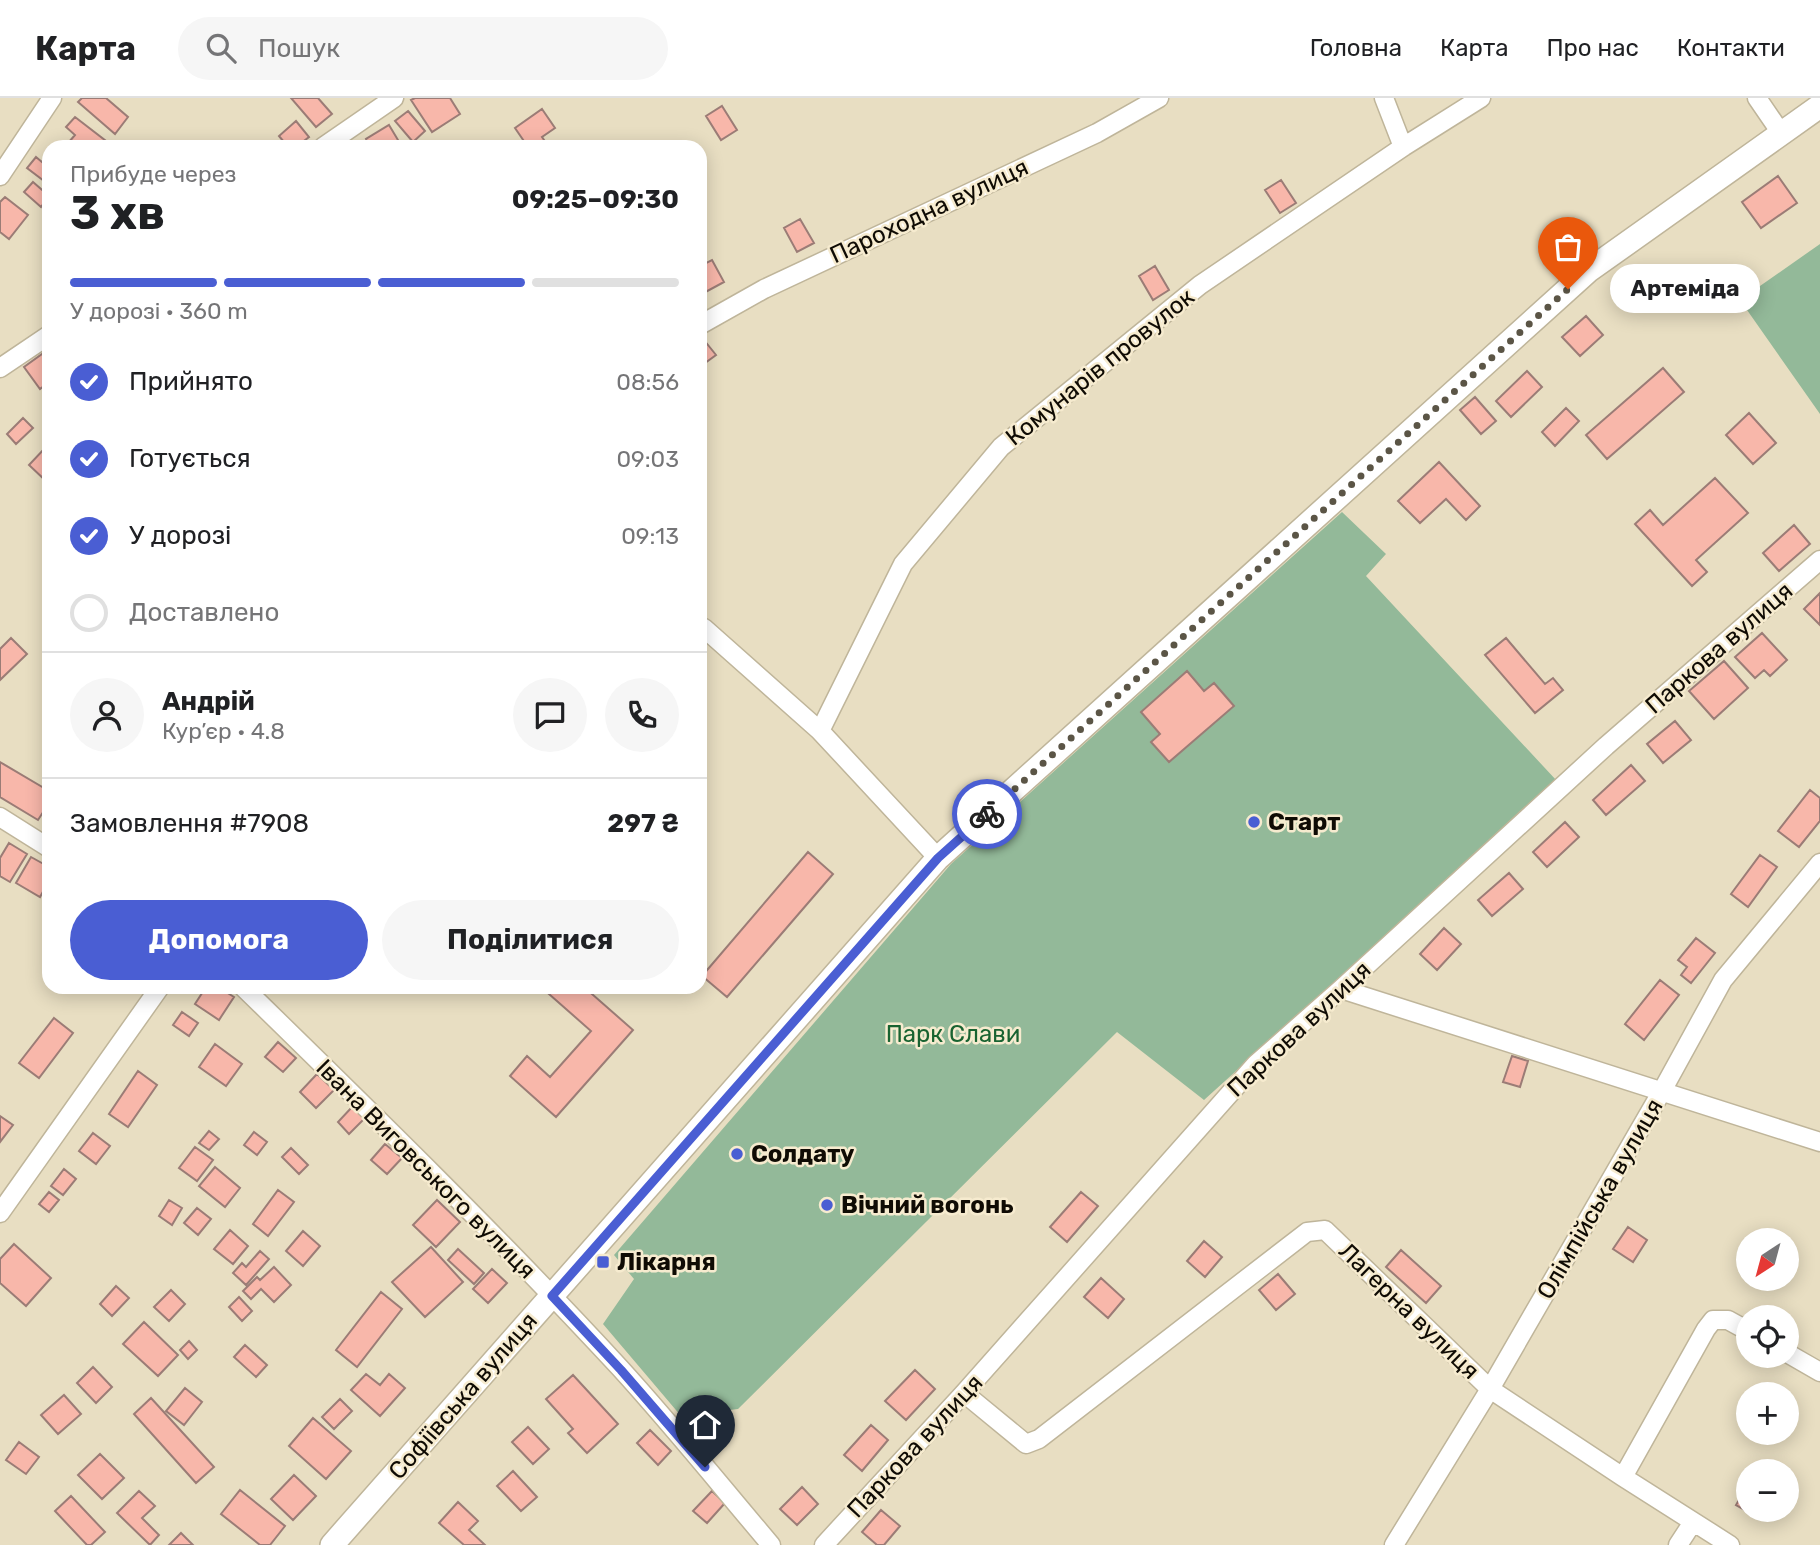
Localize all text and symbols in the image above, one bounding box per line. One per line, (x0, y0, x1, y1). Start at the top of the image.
search box (178, 17, 668, 80)
text: Карта (35, 29, 136, 68)
icon: search (202, 29, 240, 67)
text: Пошук (258, 33, 340, 64)
text: Головна (1310, 34, 1402, 62)
text: Карта (1440, 34, 1508, 62)
text: Про нас (1546, 34, 1639, 62)
text: Контакти (1677, 34, 1785, 62)
street label: Пароходна вулиця (825, 153, 1033, 269)
text: Прибуде через (70, 160, 236, 188)
text: 09:25–09:30 (512, 184, 679, 215)
text: 3 хв (70, 186, 165, 241)
pin (1538, 217, 1598, 289)
icon: bag (1549, 228, 1587, 266)
callout: Артеміда (1610, 264, 1760, 314)
text: Артеміда (1630, 274, 1740, 302)
street label: Комунарів провулок (1000, 282, 1200, 452)
text: У дорозі · 360 m (70, 297, 248, 325)
icon: check (70, 363, 108, 401)
text: Прийнято (129, 366, 253, 397)
text: 08:56 (616, 368, 679, 396)
icon: check (70, 440, 108, 478)
text: Готується (129, 443, 251, 474)
text: 09:03 (616, 445, 679, 473)
icon: check (70, 517, 108, 555)
text: У дорозі (129, 520, 231, 551)
text: 09:13 (621, 522, 679, 550)
street label: Паркова вулиця (1640, 577, 1798, 719)
text: Доставлено (129, 597, 279, 628)
button: person (70, 678, 144, 752)
button: chat (513, 678, 587, 752)
button: phone (605, 678, 679, 752)
text: Андрій (162, 686, 255, 717)
text: Кур’єр · 4.8 (162, 717, 285, 745)
courier (952, 779, 1022, 849)
icon: bike (968, 795, 1006, 833)
text: Замовлення #7908 (70, 808, 309, 839)
text: 297 ₴ (607, 808, 679, 839)
place label: Старт (1268, 808, 1340, 836)
marker: Старт (1246, 814, 1262, 830)
button: Допомога (70, 900, 368, 980)
button: Поділитися (382, 900, 679, 980)
street label: Паркова вулиця (1222, 955, 1376, 1103)
park label: Парк Слави (886, 1020, 1020, 1048)
street label: Івана Виговського вулиця (311, 1054, 541, 1284)
street label: Олімпійська вулиця (1531, 1094, 1669, 1304)
place label: Солдату (751, 1140, 855, 1168)
marker: Солдату (729, 1146, 745, 1162)
place label: Вічний вогонь (841, 1191, 1014, 1219)
marker: Вічний вогонь (819, 1197, 835, 1213)
north arrow (1736, 1228, 1799, 1292)
map controls (1736, 1228, 1799, 1522)
street label: Лагерна вулиця (1333, 1237, 1485, 1385)
place label: Лікарня (617, 1248, 716, 1276)
marker: Лікарня (595, 1254, 611, 1270)
button: locate (1736, 1305, 1799, 1368)
street label: Софіївська вулиця (383, 1307, 543, 1485)
street label: Паркова вулиця (841, 1369, 989, 1523)
button: + (1736, 1382, 1799, 1445)
pin (675, 1395, 735, 1467)
icon: home (686, 1406, 724, 1444)
button: − (1736, 1459, 1799, 1522)

